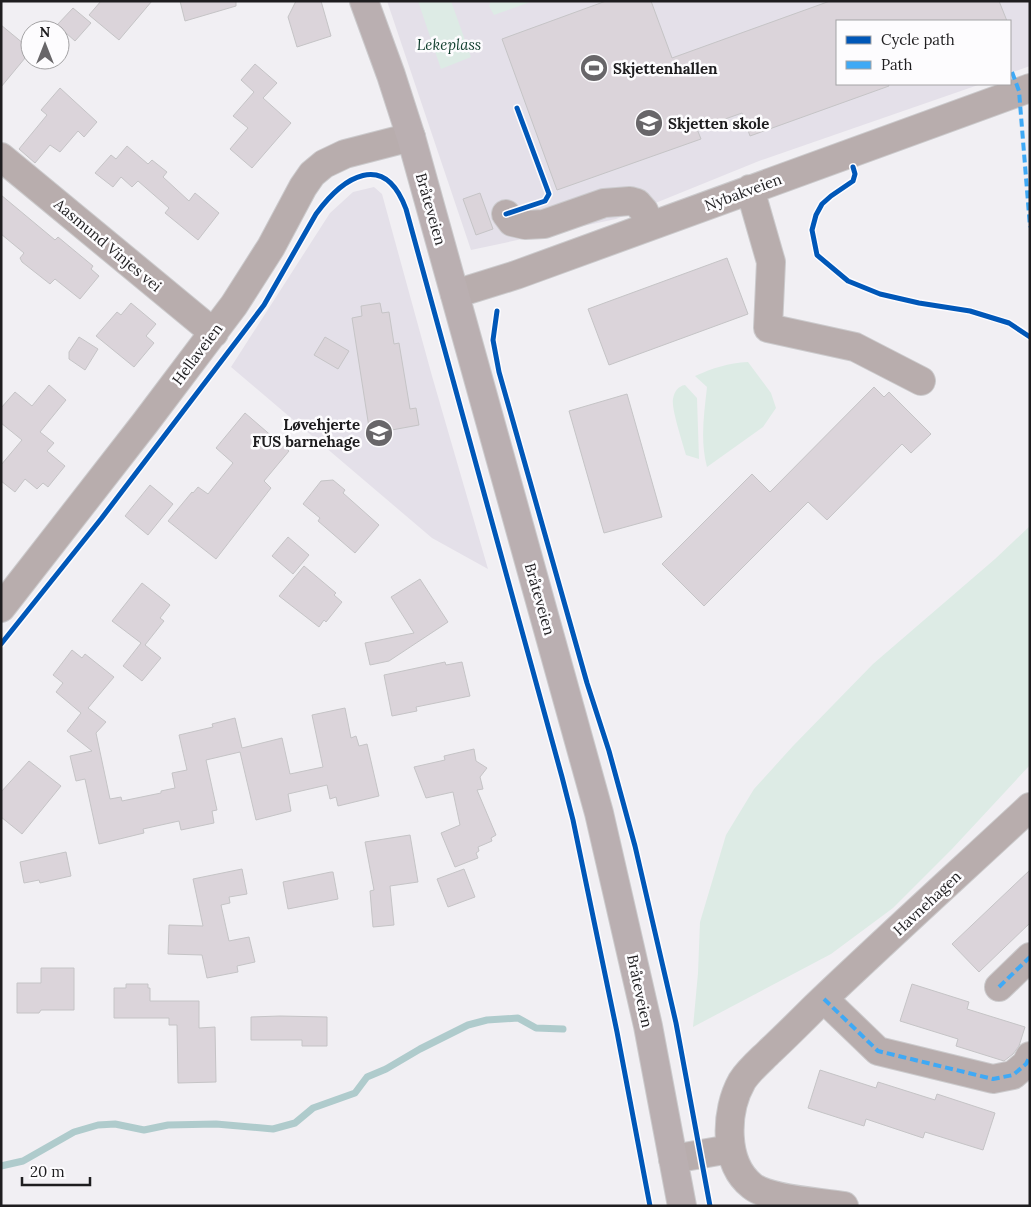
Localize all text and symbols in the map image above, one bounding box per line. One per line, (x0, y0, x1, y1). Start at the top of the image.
north arrow (20, 20, 70, 70)
legend (836, 20, 1011, 85)
text: N (40, 23, 51, 41)
text: Cycle path (881, 30, 955, 49)
park label: Lekeplass (417, 35, 481, 54)
sports icon: Skjettenhallen (579, 53, 609, 83)
text: Path (881, 55, 912, 74)
place label: Skjettenhallen (613, 59, 718, 78)
school or university icon: Skjetten skole (634, 108, 664, 138)
place label: Skjetten skole (668, 114, 769, 133)
street label: Nybakveien (702, 169, 784, 215)
street label: Bråteveien (412, 171, 450, 247)
street label: Aasmund Vinjes vei (50, 194, 166, 295)
street label: Hellaveien (168, 319, 226, 389)
place label: Løvehjerte FUS barnehage (252, 415, 360, 451)
school or university icon: Løvehjerte FUS barnehage (364, 418, 394, 448)
street label: Bråteveien (521, 561, 559, 637)
street label: Havnehagen (889, 867, 965, 939)
street label: Bråteveien (623, 953, 657, 1029)
scale bar (22, 1154, 90, 1186)
text: 20 m (30, 1162, 65, 1181)

